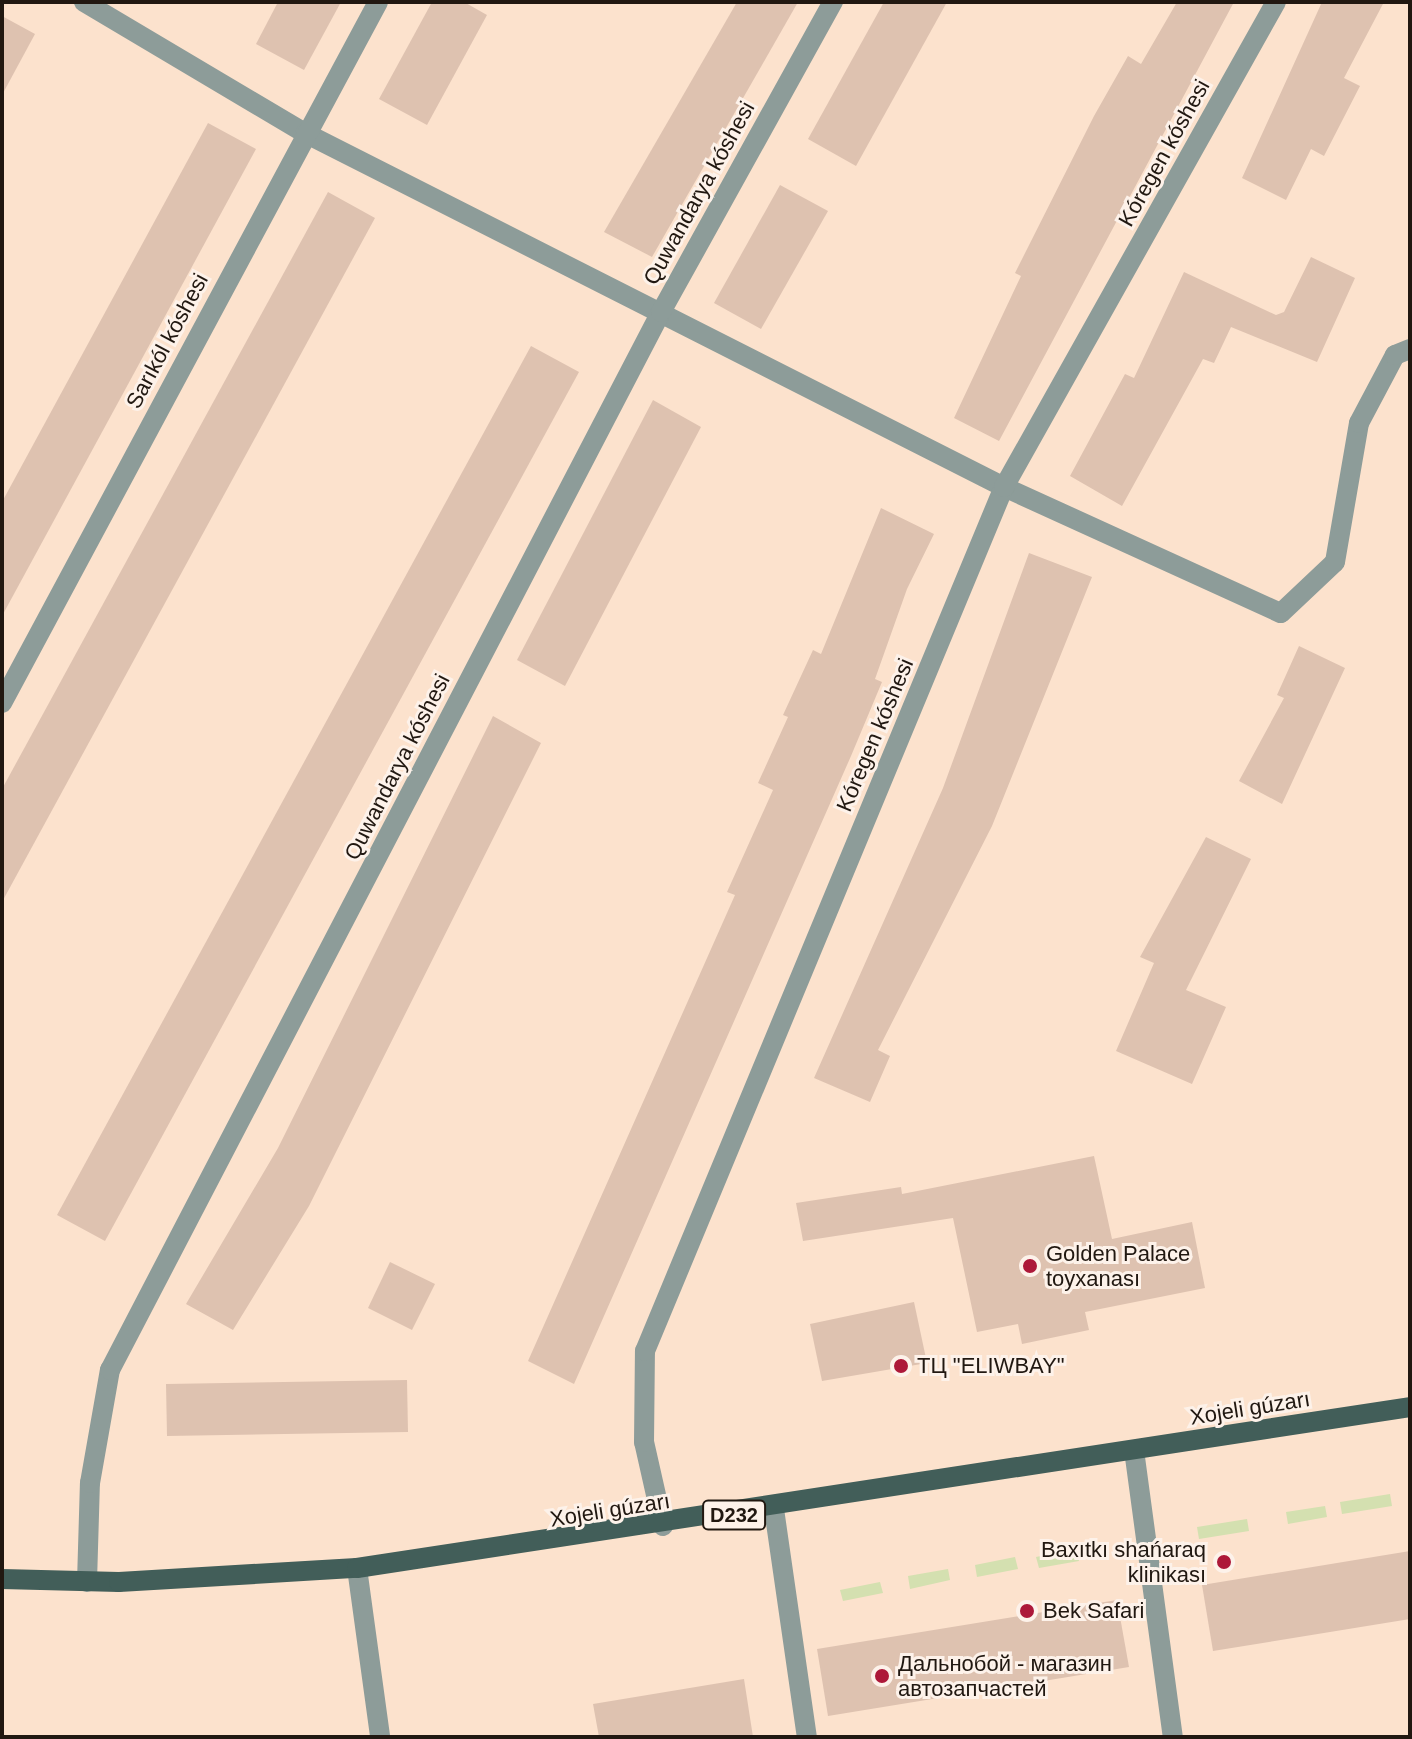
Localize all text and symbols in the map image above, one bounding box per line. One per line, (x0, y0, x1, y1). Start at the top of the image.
street label: Kóregen kóshesi (1113, 75, 1215, 231)
street label: Quwandarya kóshesi (638, 97, 760, 289)
street label: Sarıkól kóshesi (120, 269, 214, 413)
street label: Kóregen kóshesi (831, 654, 919, 816)
street label: Quwandarya kóshesi (339, 669, 455, 865)
place label: Golden Palace toyxanası (1046, 1240, 1190, 1292)
marker: Golden Palace toyxanası (1021, 1257, 1039, 1275)
place label: ТЦ "ELIWBAY" (917, 1353, 1065, 1379)
marker: ТЦ "ELIWBAY" (892, 1357, 910, 1375)
street label: Xojeli gúzarı (1188, 1385, 1312, 1431)
street label: Xojeli gúzarı (548, 1487, 672, 1533)
road number: D232 (702, 1499, 766, 1531)
place label: Baxıtkı shańaraq klinikası (1041, 1536, 1206, 1588)
marker: Baxıtkı shańaraq klinikası (1213, 1551, 1235, 1573)
place label: Bek Safari (1043, 1598, 1144, 1624)
marker: Bek Safari (1018, 1602, 1036, 1620)
place label: Дальнобой - магазин автозапчастей (898, 1650, 1112, 1702)
marker: Дальнобой - магазин автозапчастей (873, 1667, 891, 1685)

